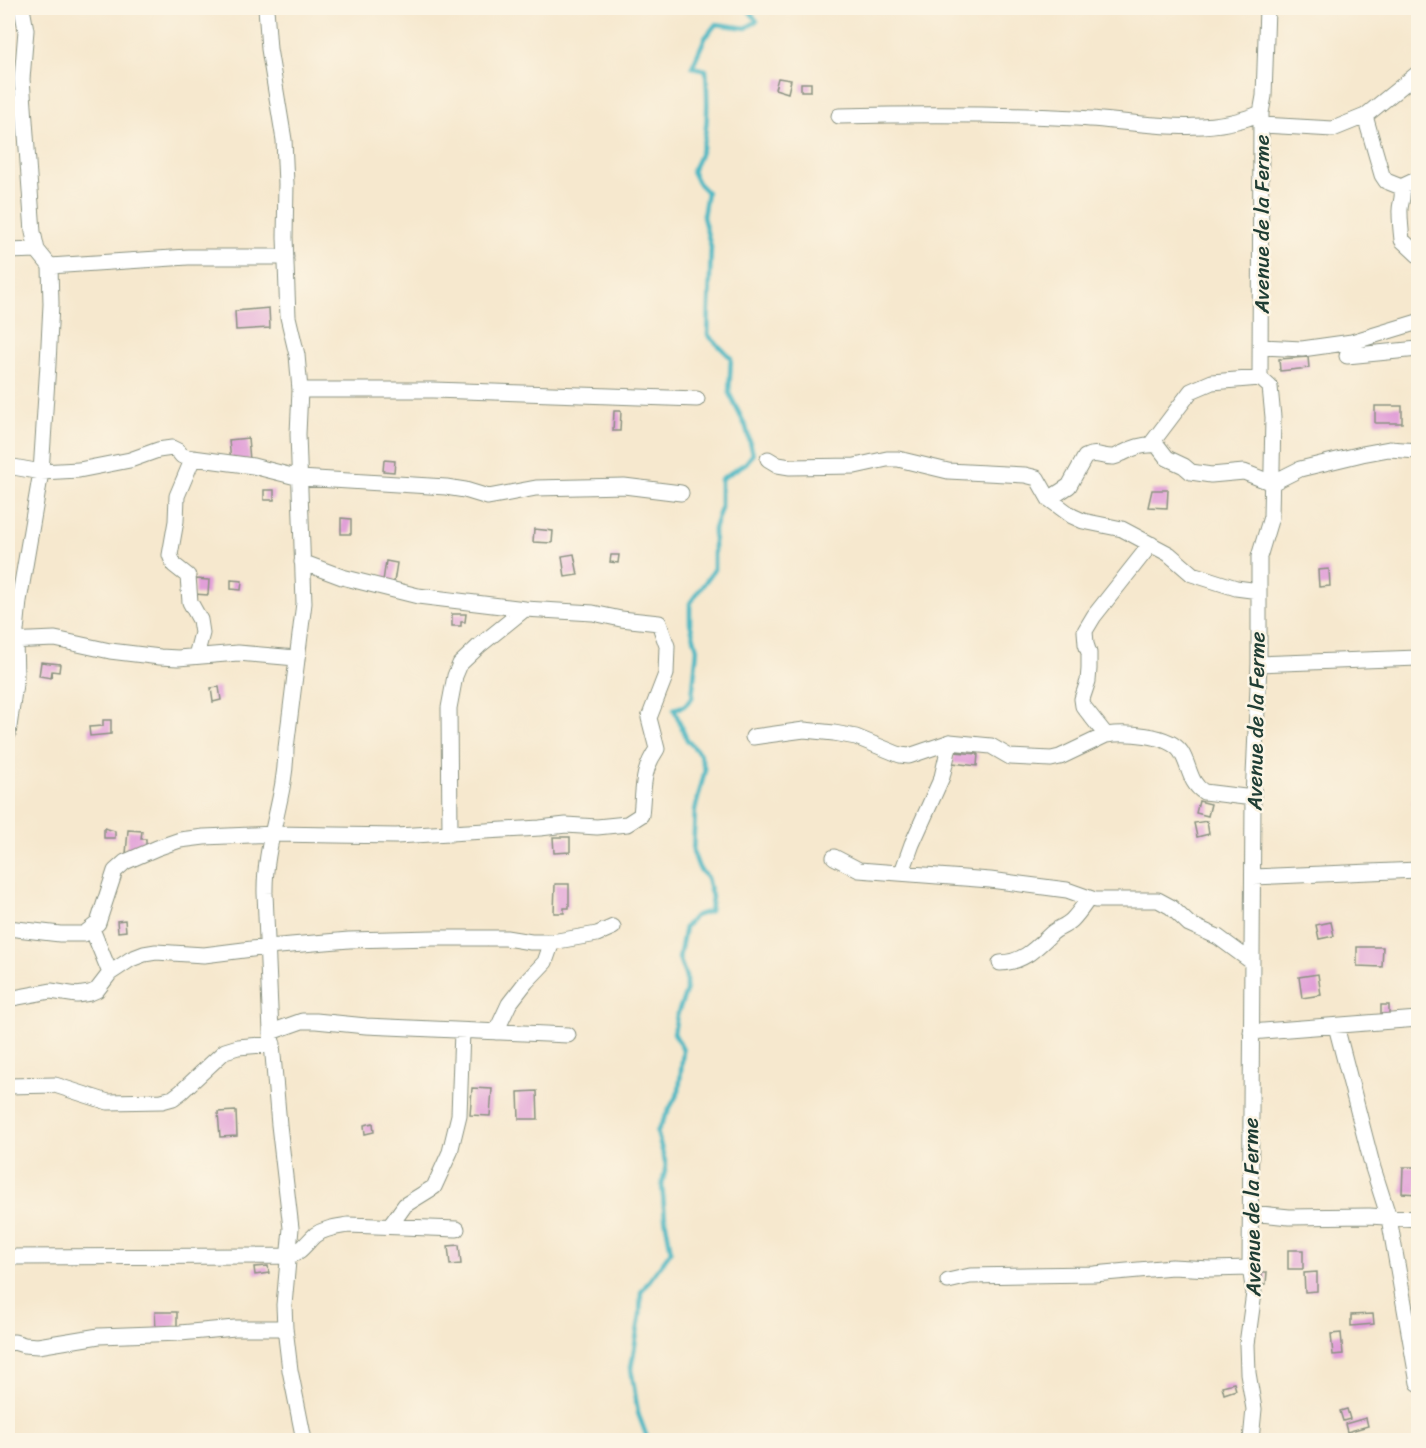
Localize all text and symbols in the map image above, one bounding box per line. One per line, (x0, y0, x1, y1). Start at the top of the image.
street label: Avenue de la Ferme (1243, 134, 1281, 314)
street label: Avenue de la Ferme (1235, 631, 1277, 812)
street label: Avenue de la Ferme (1231, 1117, 1273, 1298)

